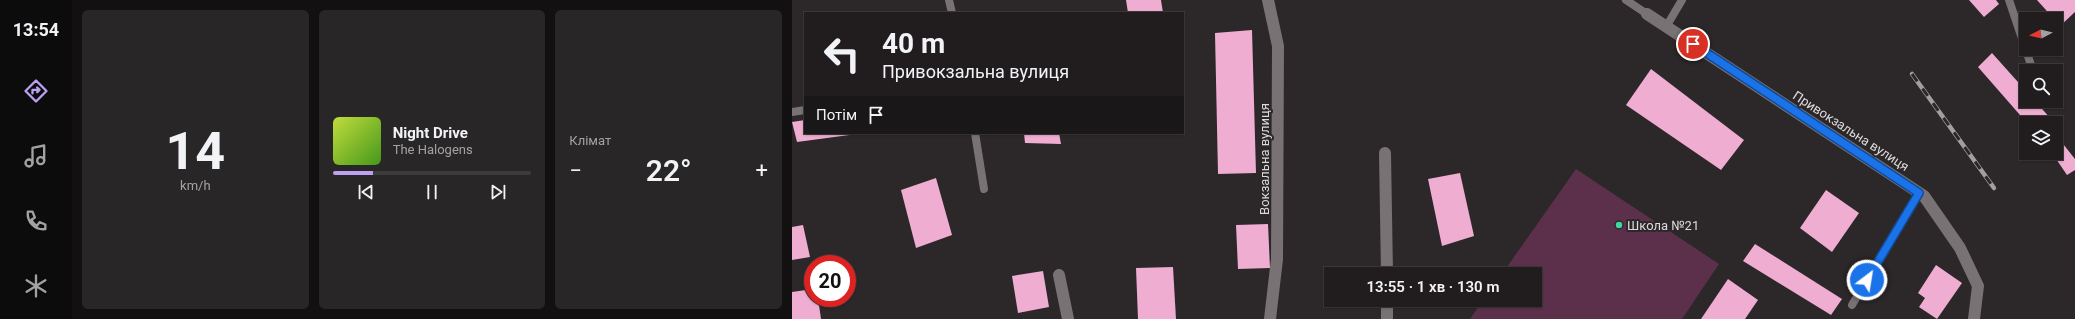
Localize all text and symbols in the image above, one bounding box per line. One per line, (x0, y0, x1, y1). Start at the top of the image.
north arrow (2019, 12, 2063, 56)
map controls (2019, 12, 2063, 160)
text: 13:54 (13, 19, 59, 40)
text: 40 m (882, 27, 945, 60)
pin (1676, 27, 1710, 61)
icon: left (816, 28, 868, 80)
icon: arrive (1682, 33, 1704, 55)
text: Привокзальна вулиця (882, 61, 1069, 82)
button: search (2019, 64, 2063, 108)
icon: directions (22, 77, 50, 105)
street label: Привокзальна вулиця (1790, 88, 1912, 174)
street label: Вокзальна вулиця (1257, 103, 1272, 215)
icon: arrive (865, 104, 887, 126)
text: Потім (816, 106, 857, 124)
button: layers (2019, 116, 2063, 160)
text: 14 (165, 121, 225, 182)
text: Night Drive (393, 124, 468, 142)
text: Клімат (569, 133, 611, 148)
icon: music (22, 142, 50, 170)
text: The Halogens (393, 142, 473, 157)
text: 22° (646, 153, 692, 188)
text: − (569, 158, 582, 183)
text: + (756, 158, 768, 183)
text: km/h (180, 178, 211, 193)
icon: previous (355, 181, 377, 203)
icon: pause (421, 181, 443, 203)
icon: next (487, 181, 509, 203)
icon: phone (22, 207, 50, 235)
place label: Школа №21 (1627, 218, 1699, 233)
marker: Школа №21 (1614, 220, 1624, 230)
speed limit sign: 20 (804, 255, 856, 307)
position arrow (1846, 259, 1888, 301)
icon: climate (22, 272, 50, 300)
text: 13:55 · 1 хв · 130 m (1367, 278, 1499, 296)

